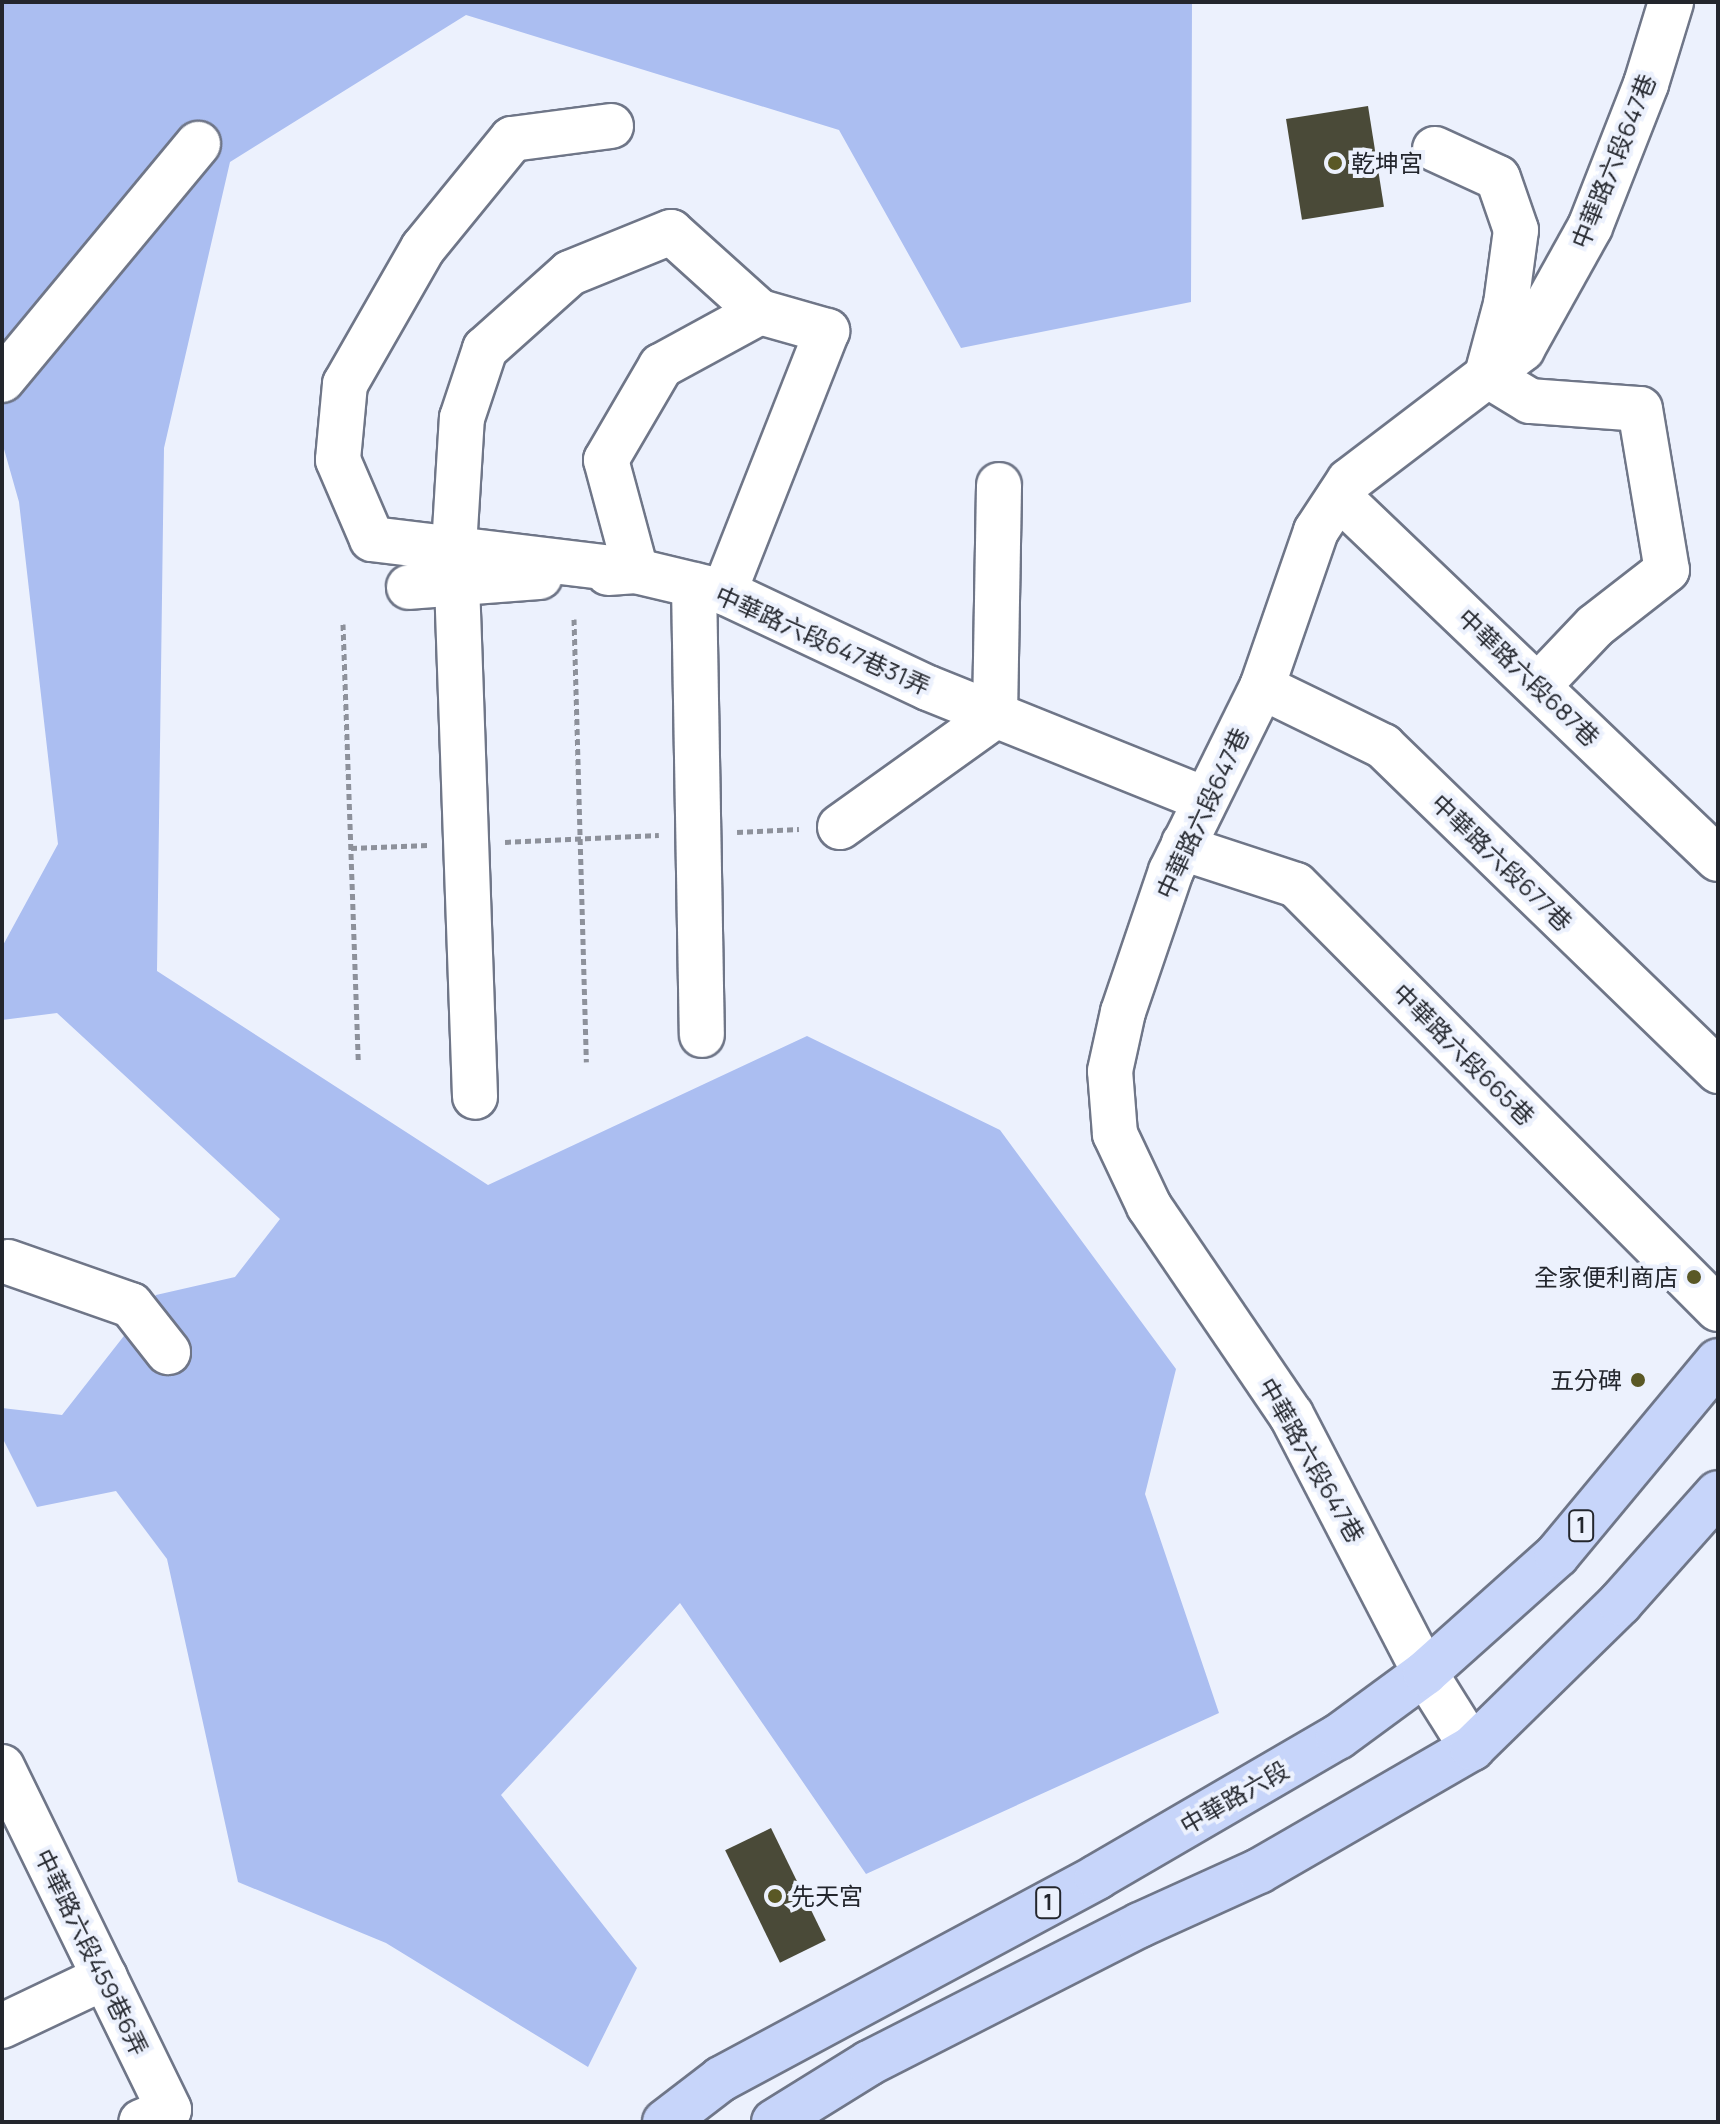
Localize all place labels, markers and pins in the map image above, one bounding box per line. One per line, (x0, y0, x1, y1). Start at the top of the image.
place label: 乾坤宮 (1351, 149, 1423, 177)
marker: 乾坤宮 (1326, 154, 1344, 172)
place label: 全家便利商店 (1534, 1263, 1678, 1291)
marker: 全家便利商店 (1685, 1268, 1703, 1286)
place label: 五分碑 (1550, 1366, 1622, 1394)
marker: 五分碑 (1629, 1371, 1647, 1389)
place label: 先天宮 (791, 1882, 863, 1910)
marker: 先天宮 (766, 1887, 784, 1905)

